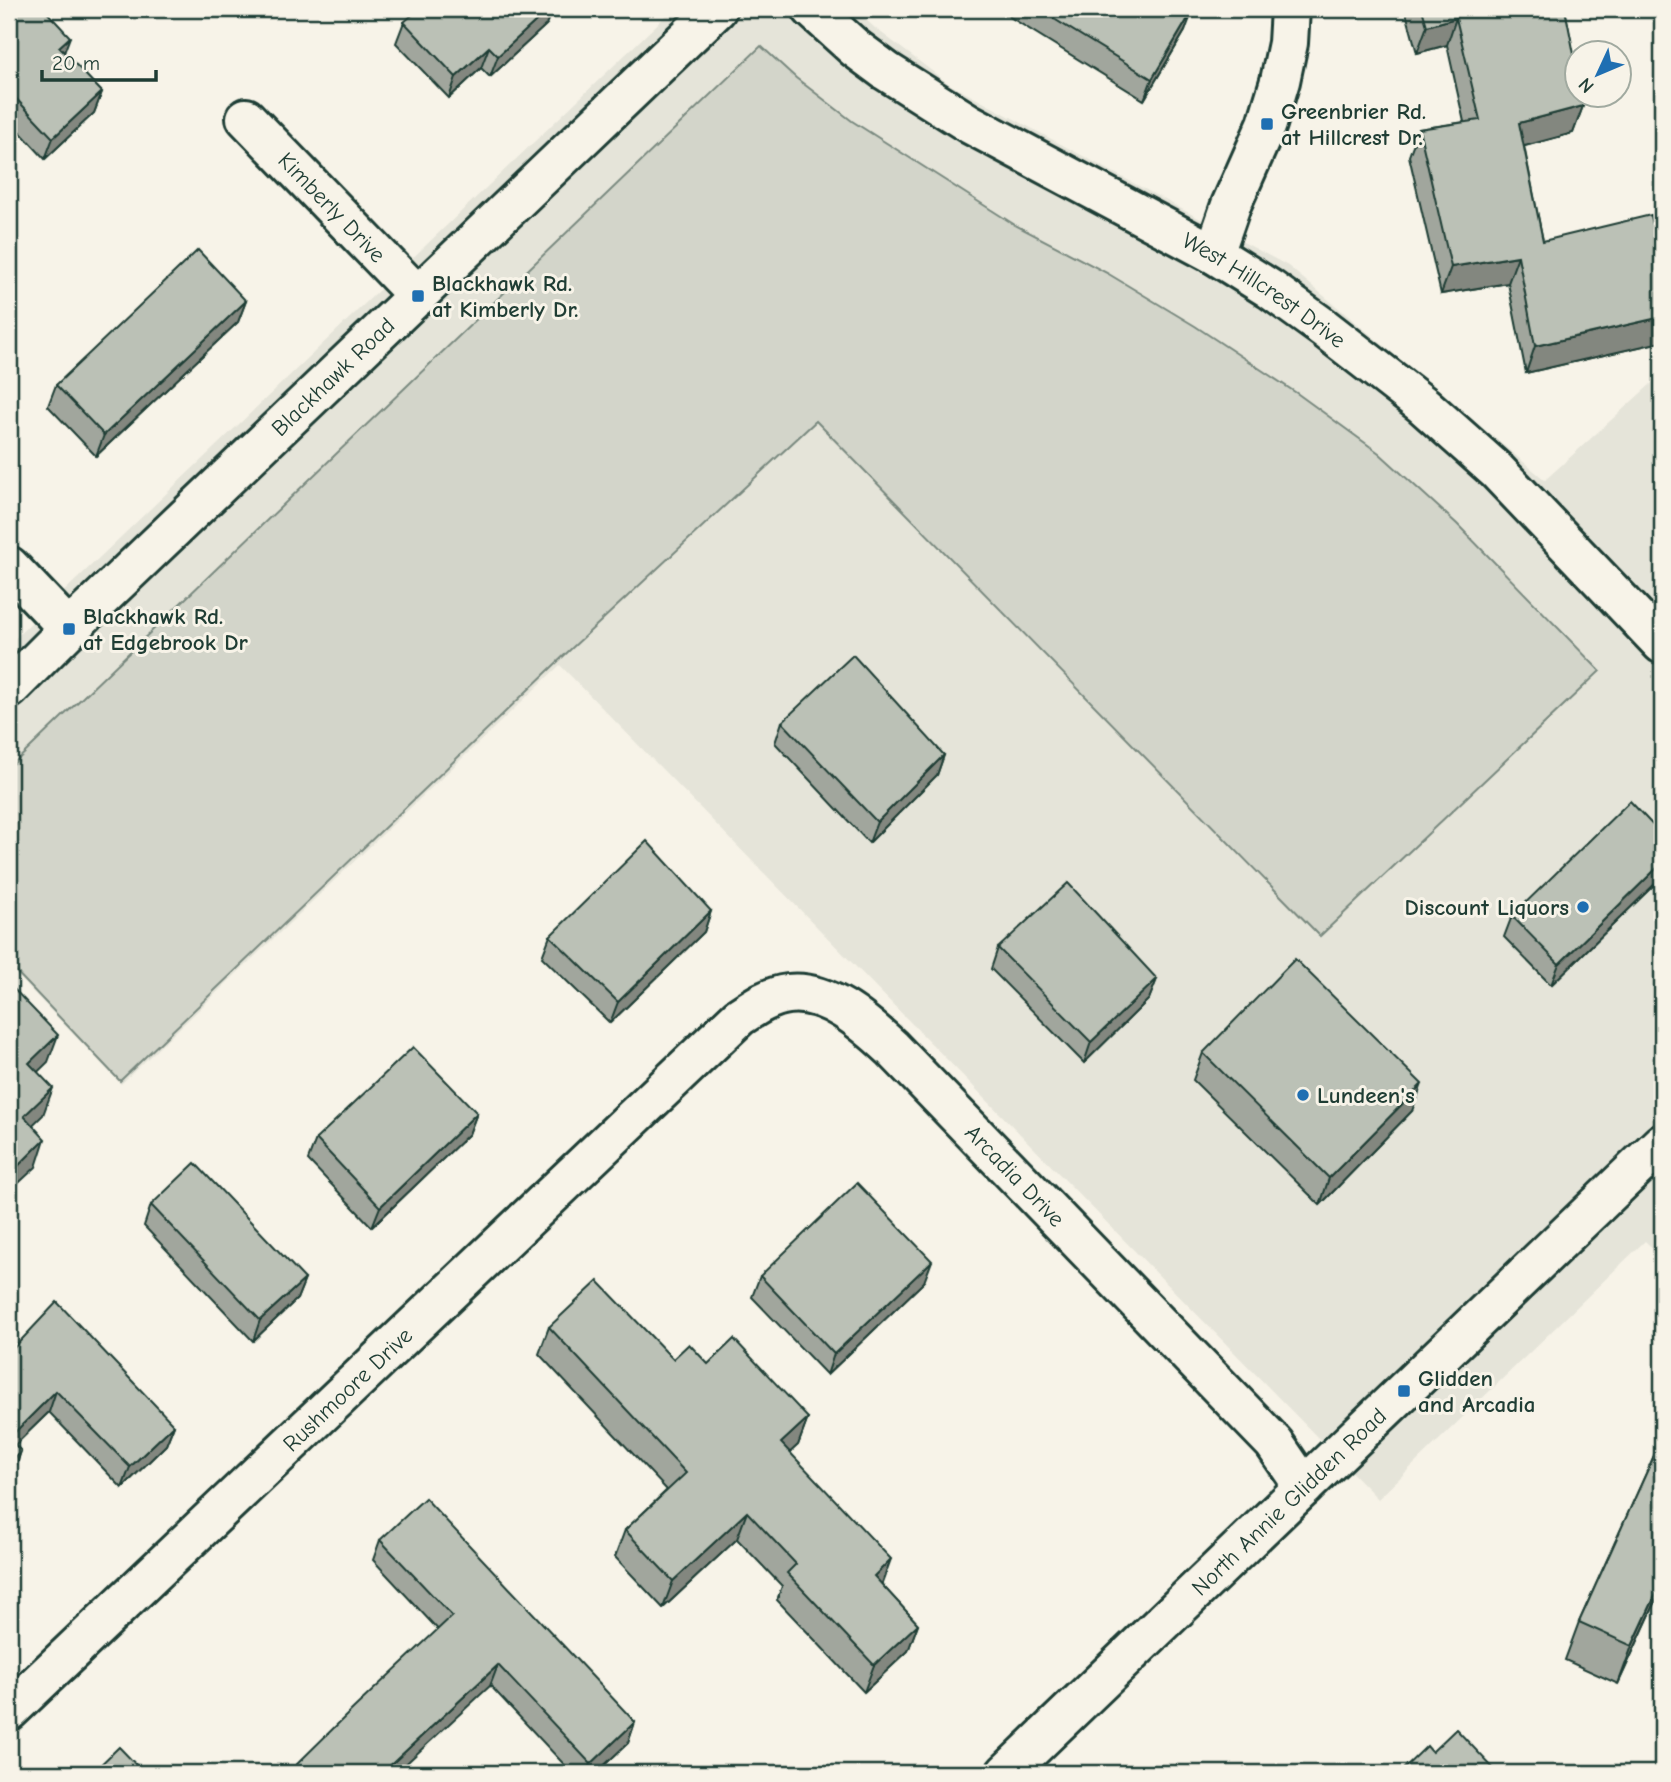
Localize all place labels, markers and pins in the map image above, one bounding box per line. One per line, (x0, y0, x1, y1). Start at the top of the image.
place label: Greenbrier Rd. at Hillcrest Dr. (1281, 98, 1426, 151)
marker: Greenbrier Rd. at Hillcrest Dr. (1259, 116, 1275, 132)
place label: Blackhawk Rd. at Kimberly Dr. (432, 270, 579, 323)
marker: Blackhawk Rd. at Kimberly Dr. (410, 288, 426, 304)
place label: Blackhawk Rd. at Edgebrook Dr (83, 603, 248, 656)
marker: Blackhawk Rd. at Edgebrook Dr (61, 621, 77, 637)
place label: Discount Liquors (1404, 894, 1569, 921)
marker: Discount Liquors (1575, 899, 1591, 915)
place label: Lundeen's (1317, 1082, 1415, 1109)
marker: Lundeen's (1295, 1087, 1311, 1103)
place label: Glidden and Arcadia (1418, 1365, 1535, 1418)
marker: Glidden and Arcadia (1396, 1383, 1412, 1399)

